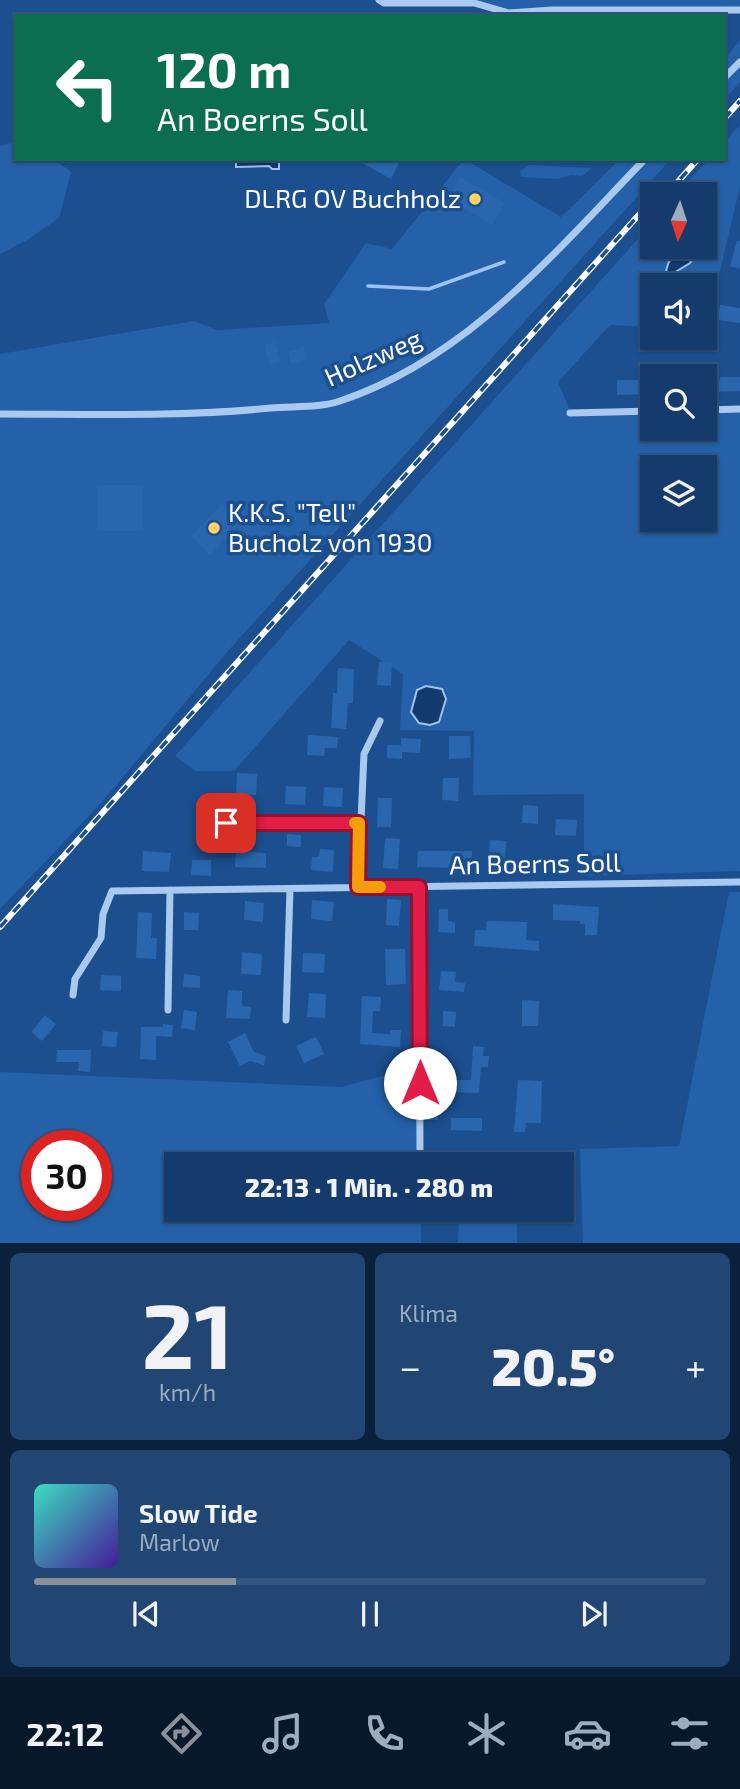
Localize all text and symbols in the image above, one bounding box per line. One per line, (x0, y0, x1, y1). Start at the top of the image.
text: 120 m (157, 39, 291, 98)
icon: left (42, 42, 133, 133)
text: An Boerns Soll (157, 99, 368, 137)
place label: DLRG OV Buchholz (244, 182, 461, 213)
north arrow (640, 182, 718, 259)
map controls (640, 182, 717, 532)
marker: DLRG OV Buchholz (467, 191, 483, 207)
button: sound (640, 273, 717, 350)
street label: Holzweg (319, 322, 426, 392)
button: search (640, 364, 717, 441)
button: layers (640, 455, 717, 532)
place label: K.K.S. "Tell" Bucholz von 1930 (228, 496, 432, 557)
marker: K.K.S. "Tell" Bucholz von 1930 (206, 520, 222, 536)
pin (196, 793, 256, 853)
icon: arrive (207, 804, 245, 842)
street label: An Boerns Soll (449, 846, 621, 879)
position arrow (383, 1046, 457, 1120)
speed limit sign: 30 (21, 1130, 112, 1221)
text: 22:13 · 1 Min. · 280 m (245, 1171, 493, 1202)
text: 21 (141, 1278, 234, 1387)
text: Klima (399, 1299, 458, 1327)
text: 20.5° (491, 1334, 615, 1396)
text: − (399, 1343, 421, 1389)
text: + (685, 1343, 706, 1389)
text: km/h (159, 1378, 216, 1406)
text: Slow Tide (139, 1497, 258, 1528)
text: Marlow (139, 1528, 220, 1556)
icon: previous (127, 1595, 165, 1633)
icon: pause (351, 1595, 389, 1633)
icon: next (575, 1595, 613, 1633)
icon: directions (157, 1709, 206, 1758)
icon: music (258, 1709, 307, 1758)
icon: phone (360, 1709, 409, 1758)
icon: climate (462, 1709, 511, 1758)
icon: car (563, 1709, 612, 1758)
icon: filters (665, 1709, 714, 1758)
text: 22:12 (26, 1714, 104, 1752)

